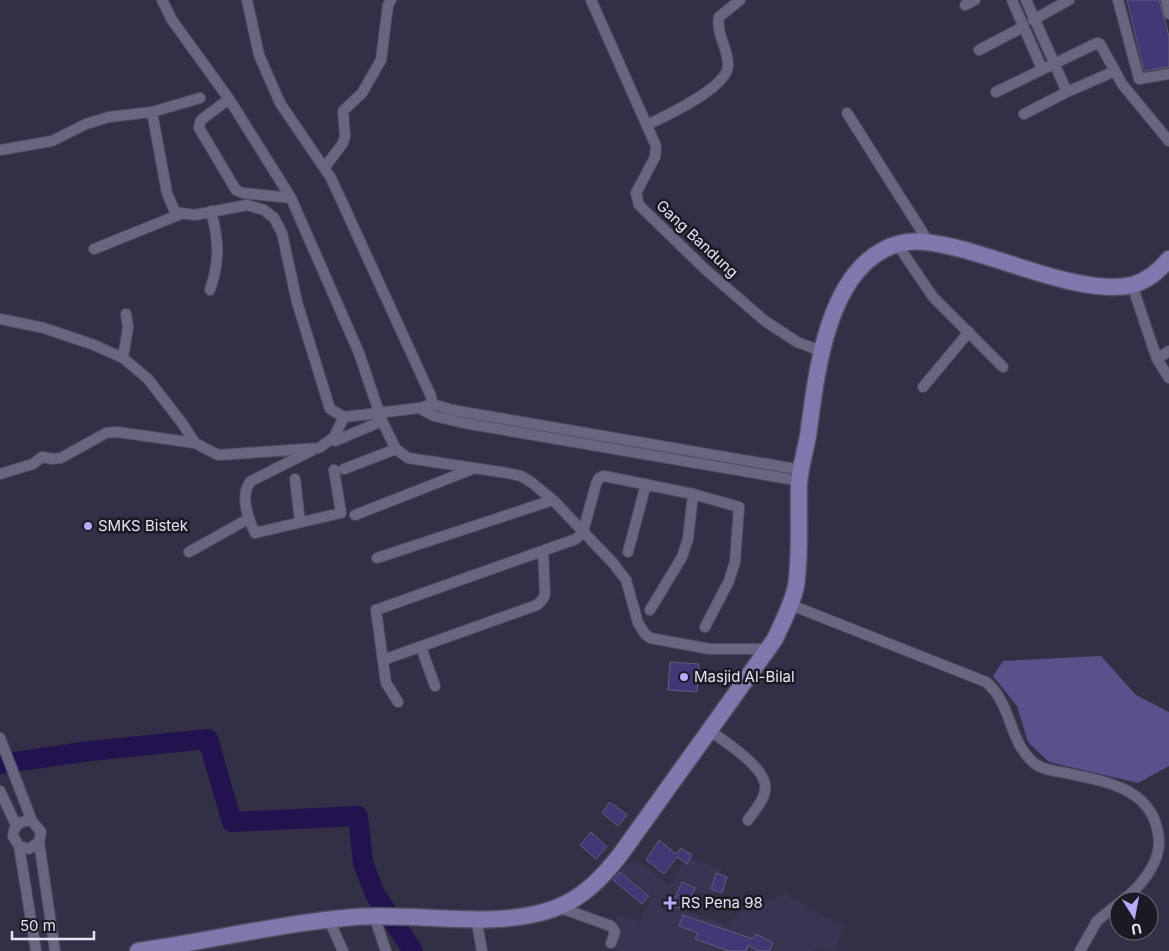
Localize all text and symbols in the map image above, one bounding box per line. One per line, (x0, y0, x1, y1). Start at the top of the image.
street label: Gang Bandung (652, 196, 742, 281)
place label: SMKS Bistek (98, 516, 189, 535)
marker: SMKS Bistek (82, 520, 94, 532)
place label: Masjid Al-Bilal (694, 667, 795, 686)
marker: Masjid Al-Bilal (678, 671, 690, 683)
north arrow (1109, 891, 1159, 941)
place label: RS Pena 98 (681, 893, 763, 912)
marker: RS Pena 98 (663, 896, 677, 910)
scale bar (12, 908, 95, 940)
text: 50 m (20, 916, 56, 935)
text: U (1130, 920, 1143, 939)

